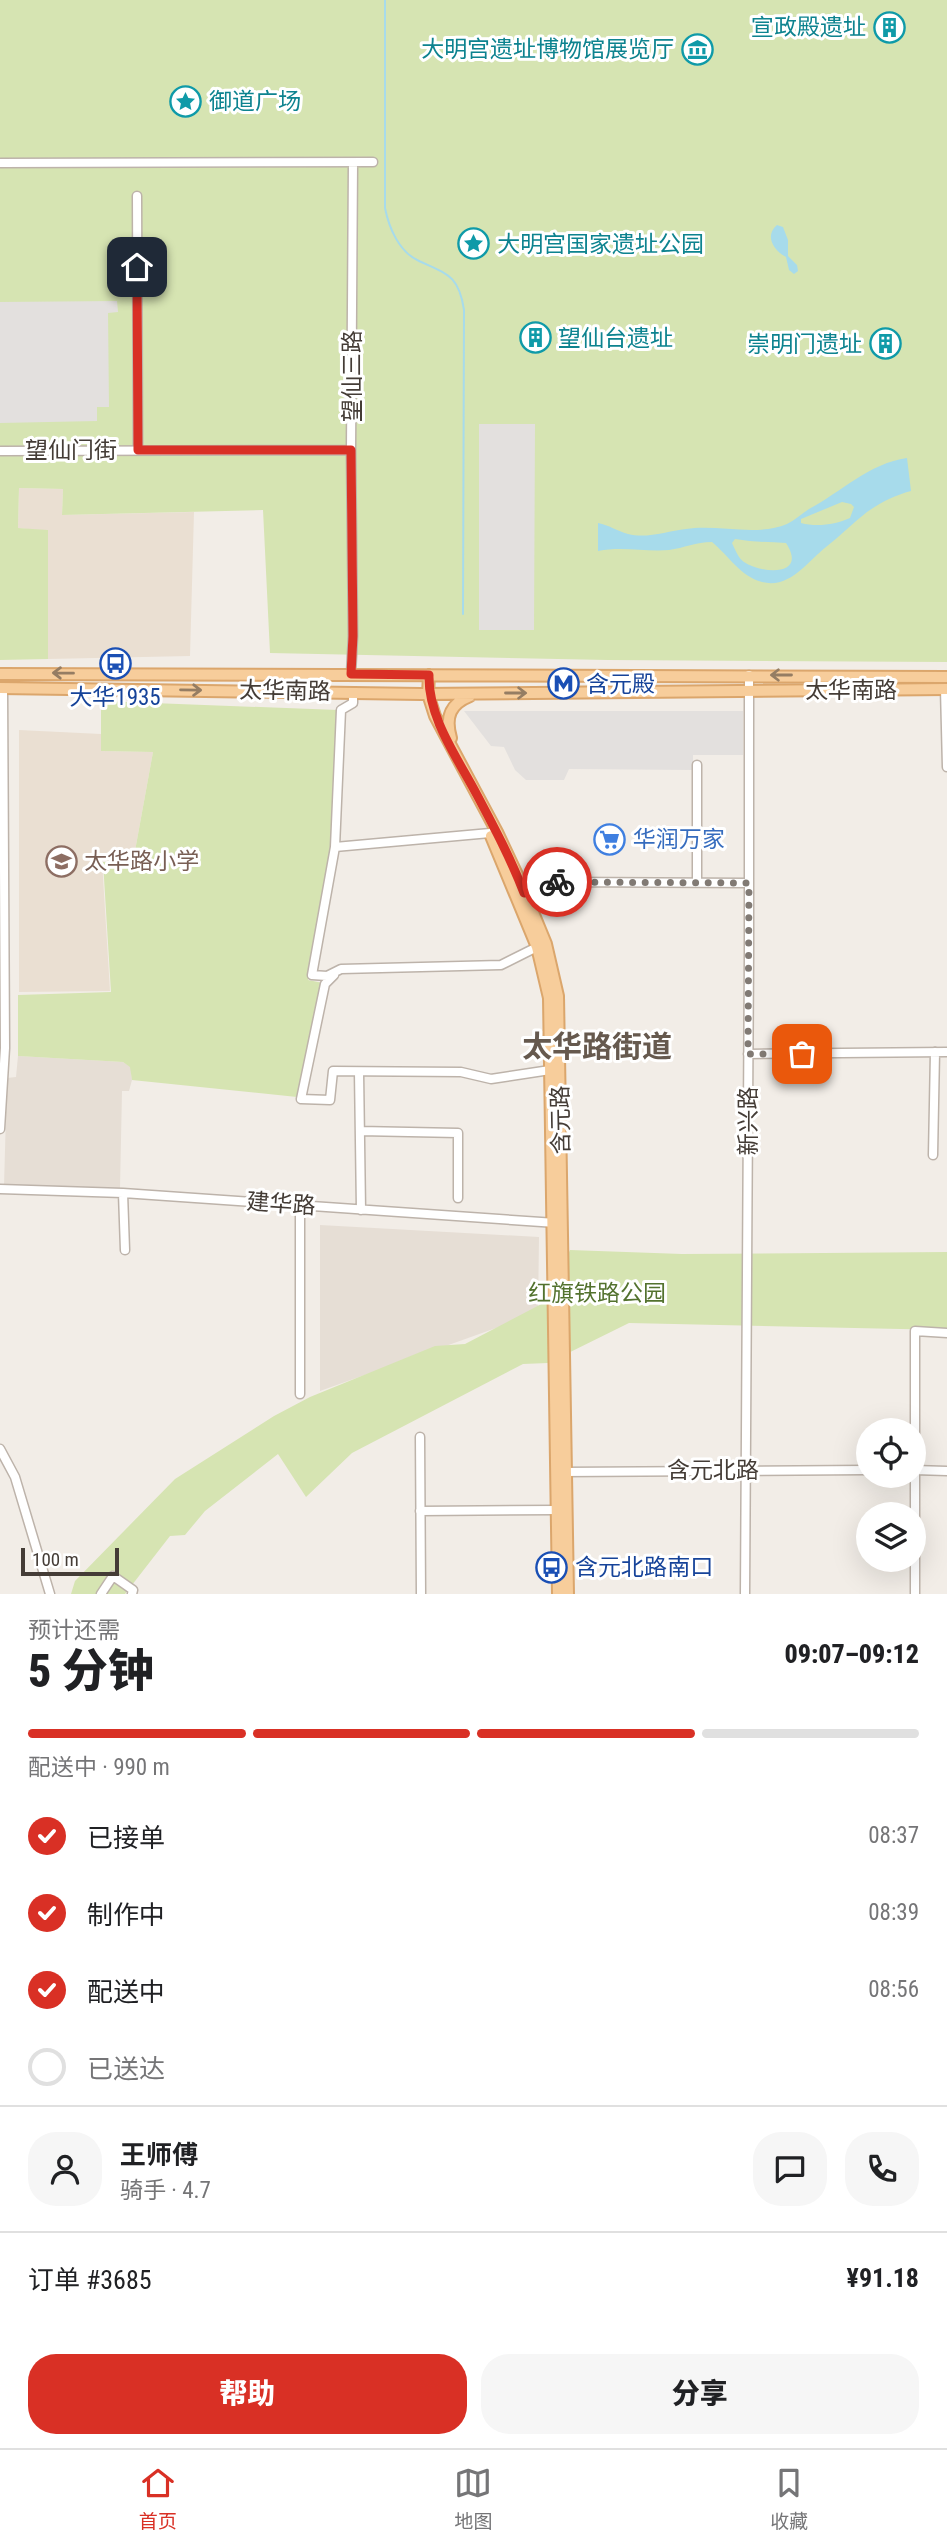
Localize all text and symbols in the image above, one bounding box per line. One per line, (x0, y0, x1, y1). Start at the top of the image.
building icon: 宣政殿遗址 (872, 10, 906, 44)
place label: 宣政殿遗址 (751, 14, 866, 41)
museum icon: 大明宫遗址博物馆展览厅 (680, 32, 714, 66)
place label: 大明宫遗址博物馆展览厅 (421, 36, 674, 63)
place icon: 御道广场 (169, 84, 203, 118)
place label: 御道广场 (209, 88, 301, 115)
place icon: 大明宫国家遗址公园 (457, 227, 491, 261)
place label: 大明宫国家遗址公园 (497, 231, 704, 258)
pin (107, 237, 167, 297)
icon: home (118, 248, 156, 286)
building icon: 望仙台遗址 (518, 321, 552, 355)
place label: 望仙台遗址 (558, 325, 673, 352)
building icon: 崇明门遗址 (868, 327, 902, 361)
street label: 望仙三路 (339, 330, 366, 422)
place label: 崇明门遗址 (747, 331, 862, 358)
street label: 望仙门街 (25, 437, 117, 464)
bus stop icon: 大华1935 (98, 646, 132, 680)
one-way arrow (52, 666, 75, 680)
metro station icon: 含元殿 (546, 667, 580, 701)
one-way arrow (770, 669, 793, 682)
place label: 含元殿 (586, 671, 655, 698)
street label: 太华南路 (239, 677, 331, 705)
street label: 太华南路 (805, 677, 897, 704)
one-way arrow (179, 683, 202, 696)
place label: 大华1935 (69, 684, 161, 711)
one-way arrow (504, 686, 527, 700)
supermarket icon: 华润万家 (593, 822, 627, 856)
place label: 华润万家 (633, 826, 725, 853)
school or university icon: 太华路小学 (44, 844, 78, 878)
courier (522, 847, 592, 917)
place label: 太华路小学 (84, 848, 199, 875)
icon: bike (538, 863, 576, 901)
pin (772, 1024, 832, 1084)
district label: 太华路街道 (522, 1029, 672, 1064)
icon: bag (783, 1035, 821, 1073)
street label: 含元路 (547, 1085, 575, 1155)
street label: 新兴路 (735, 1087, 762, 1156)
street label: 建华路 (246, 1188, 316, 1220)
park label: 红旗铁路公园 (528, 1280, 666, 1307)
map controls (856, 1418, 926, 1572)
button: locate (856, 1418, 926, 1488)
street label: 含元北路 (667, 1457, 759, 1484)
button: layers (856, 1502, 926, 1572)
scale bar (21, 1545, 119, 1577)
text: 100 m (32, 1548, 79, 1571)
bus stop icon: 含元北路南口 (535, 1550, 569, 1584)
place label: 含元北路南口 (575, 1554, 713, 1581)
text: 预计还需 (28, 1617, 120, 1644)
text: 09:07–09:12 (785, 1639, 919, 1669)
text: 5 分钟 (28, 1644, 154, 1698)
text: 配送中 · 990 m (28, 1754, 170, 1781)
icon: check (28, 1817, 66, 1855)
text: 08:37 (868, 1822, 919, 1849)
text: 已接单 (87, 1823, 165, 1853)
icon: check (28, 1894, 66, 1932)
text: 08:39 (868, 1899, 919, 1926)
text: 制作中 (87, 1900, 165, 1930)
icon: check (28, 1971, 66, 2009)
text: 08:56 (868, 1976, 919, 2003)
text: 配送中 (87, 1977, 165, 2007)
text: 已送达 (87, 2054, 165, 2084)
button: person (28, 2132, 102, 2206)
button: chat (753, 2132, 827, 2206)
button: phone (845, 2132, 919, 2206)
text: 王师傅 (120, 2140, 198, 2170)
text: 骑手 · 4.7 (120, 2177, 211, 2204)
text: ¥91.18 (847, 2263, 919, 2293)
text: 订单 #3685 (28, 2265, 152, 2295)
button: 帮助 (28, 2354, 467, 2434)
button: 分享 (481, 2354, 919, 2434)
tab: 首页 (139, 2464, 177, 2533)
tab: 地图 (454, 2464, 492, 2533)
tab: 收藏 (770, 2464, 808, 2533)

